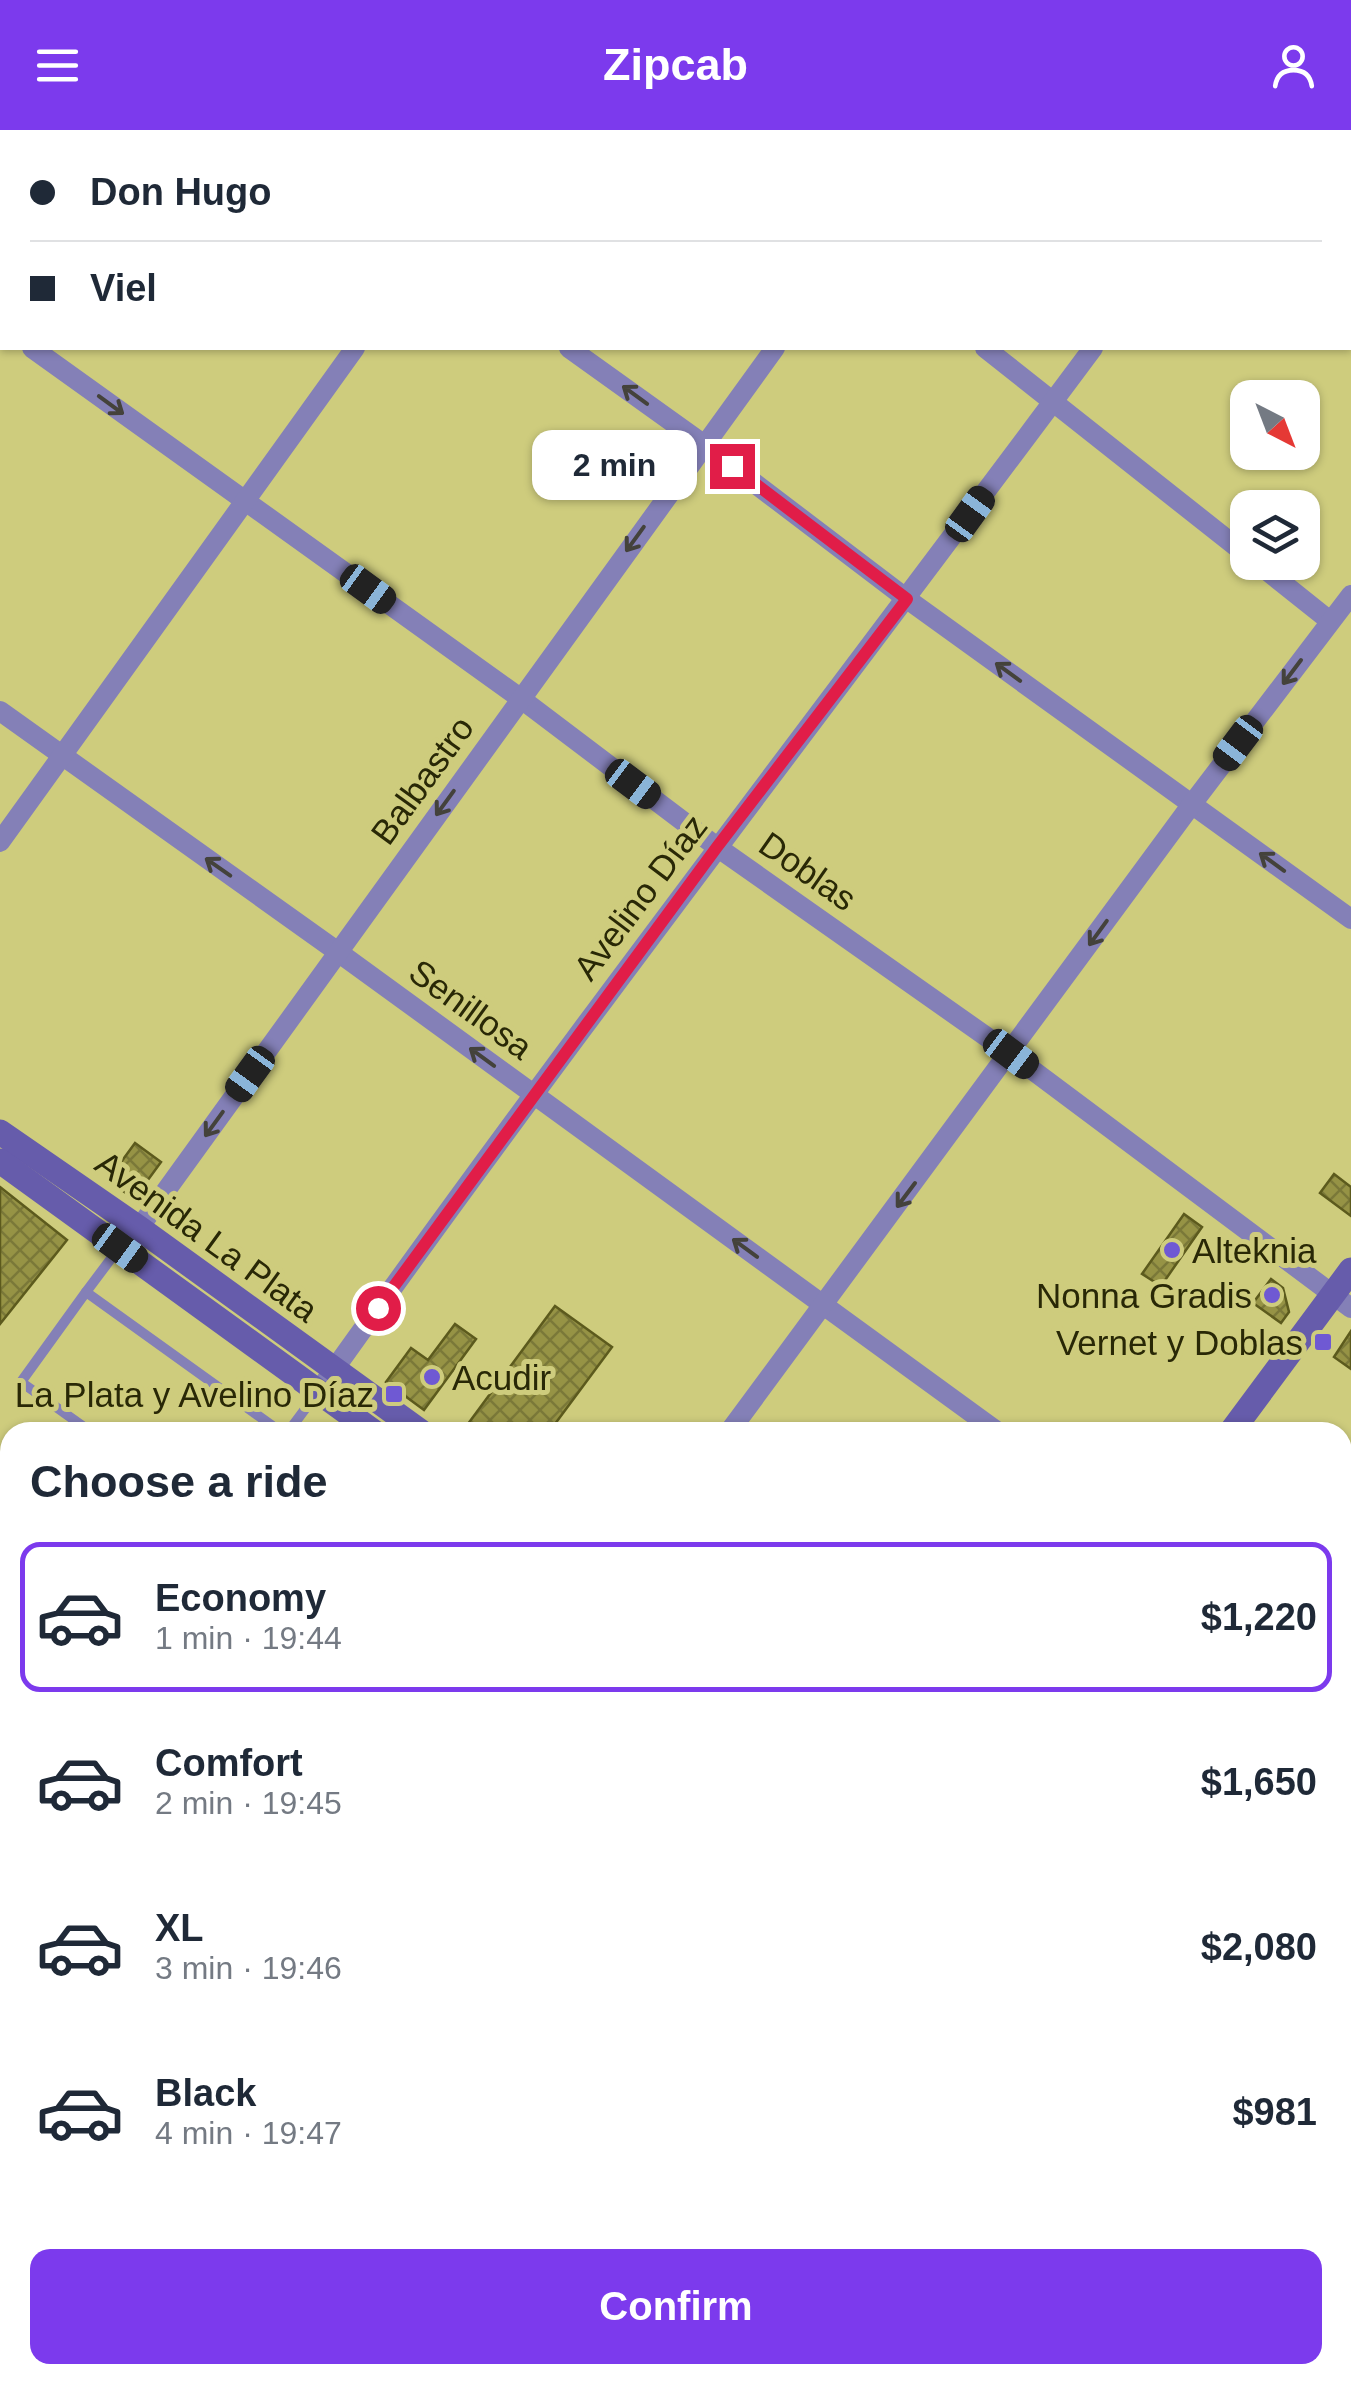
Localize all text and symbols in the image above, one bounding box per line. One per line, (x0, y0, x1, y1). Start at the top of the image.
icon: menu (30, 38, 85, 93)
icon: person (1266, 38, 1321, 93)
text: Zipcab (603, 39, 748, 90)
text: Don Hugo (90, 171, 272, 213)
text: Viel (90, 267, 157, 309)
north arrow (1230, 380, 1320, 470)
map controls (1230, 380, 1320, 580)
one-way arrow (622, 385, 649, 406)
one-way arrow (97, 394, 124, 415)
callout: 2 min (532, 431, 697, 501)
route end (710, 444, 755, 489)
text: 2 min (573, 447, 656, 483)
car (940, 481, 1000, 547)
button: layers (1230, 490, 1320, 580)
one-way arrow (624, 525, 645, 553)
car (335, 559, 401, 619)
one-way arrow (1281, 658, 1302, 685)
one-way arrow (995, 662, 1022, 683)
street label: Balbastro (363, 709, 481, 851)
car (1208, 710, 1268, 776)
car (600, 754, 666, 814)
one-way arrow (435, 789, 456, 816)
street label: Avelino Díaz (565, 807, 715, 987)
street label: Doblas (752, 824, 864, 918)
one-way arrow (1259, 852, 1286, 873)
one-way arrow (205, 857, 232, 878)
one-way arrow (1088, 919, 1109, 946)
street label: Senillosa (402, 951, 540, 1067)
car (978, 1024, 1044, 1084)
car (220, 1041, 280, 1107)
one-way arrow (469, 1047, 496, 1068)
one-way arrow (204, 1110, 225, 1137)
street label: Avenida La Plata (89, 1143, 326, 1330)
one-way arrow (895, 1181, 916, 1208)
car (87, 1218, 153, 1278)
place label: Alteknia (1192, 1231, 1317, 1270)
one-way arrow (732, 1238, 759, 1259)
marker: Alteknia (1161, 1239, 1183, 1261)
place label: Nonna Gradis (1036, 1276, 1252, 1315)
marker: Nonna Gradis (1261, 1284, 1283, 1306)
route start (356, 1286, 401, 1331)
place label: Vernet y Doblas (1056, 1323, 1303, 1362)
marker: Vernet y Doblas (1312, 1331, 1334, 1353)
place label: Acudir (452, 1358, 552, 1397)
marker: Acudir (421, 1366, 443, 1388)
place label: La Plata y Avelino Díaz (15, 1375, 374, 1414)
marker: La Plata y Avelino Díaz (383, 1383, 405, 1405)
text: Choose a ride (30, 1456, 328, 1507)
icon: car (35, 1572, 125, 1662)
text: Economy (155, 1577, 326, 1619)
text: $1,220 (1201, 1596, 1317, 1638)
text: 1 min · 19:44 (155, 1620, 342, 1656)
icon: car (35, 1737, 125, 1827)
text: Comfort (155, 1742, 303, 1784)
text: $1,650 (1201, 1761, 1317, 1803)
text: 2 min · 19:45 (155, 1785, 342, 1821)
icon: car (35, 1902, 125, 1992)
text: XL (155, 1907, 204, 1949)
text: $2,080 (1201, 1926, 1317, 1968)
text: 3 min · 19:46 (155, 1950, 342, 1986)
icon: car (35, 2067, 125, 2157)
text: Black (155, 2072, 256, 2114)
text: $981 (1232, 2091, 1317, 2133)
text: 4 min · 19:47 (155, 2115, 342, 2151)
button: Confirm (30, 2249, 1322, 2364)

